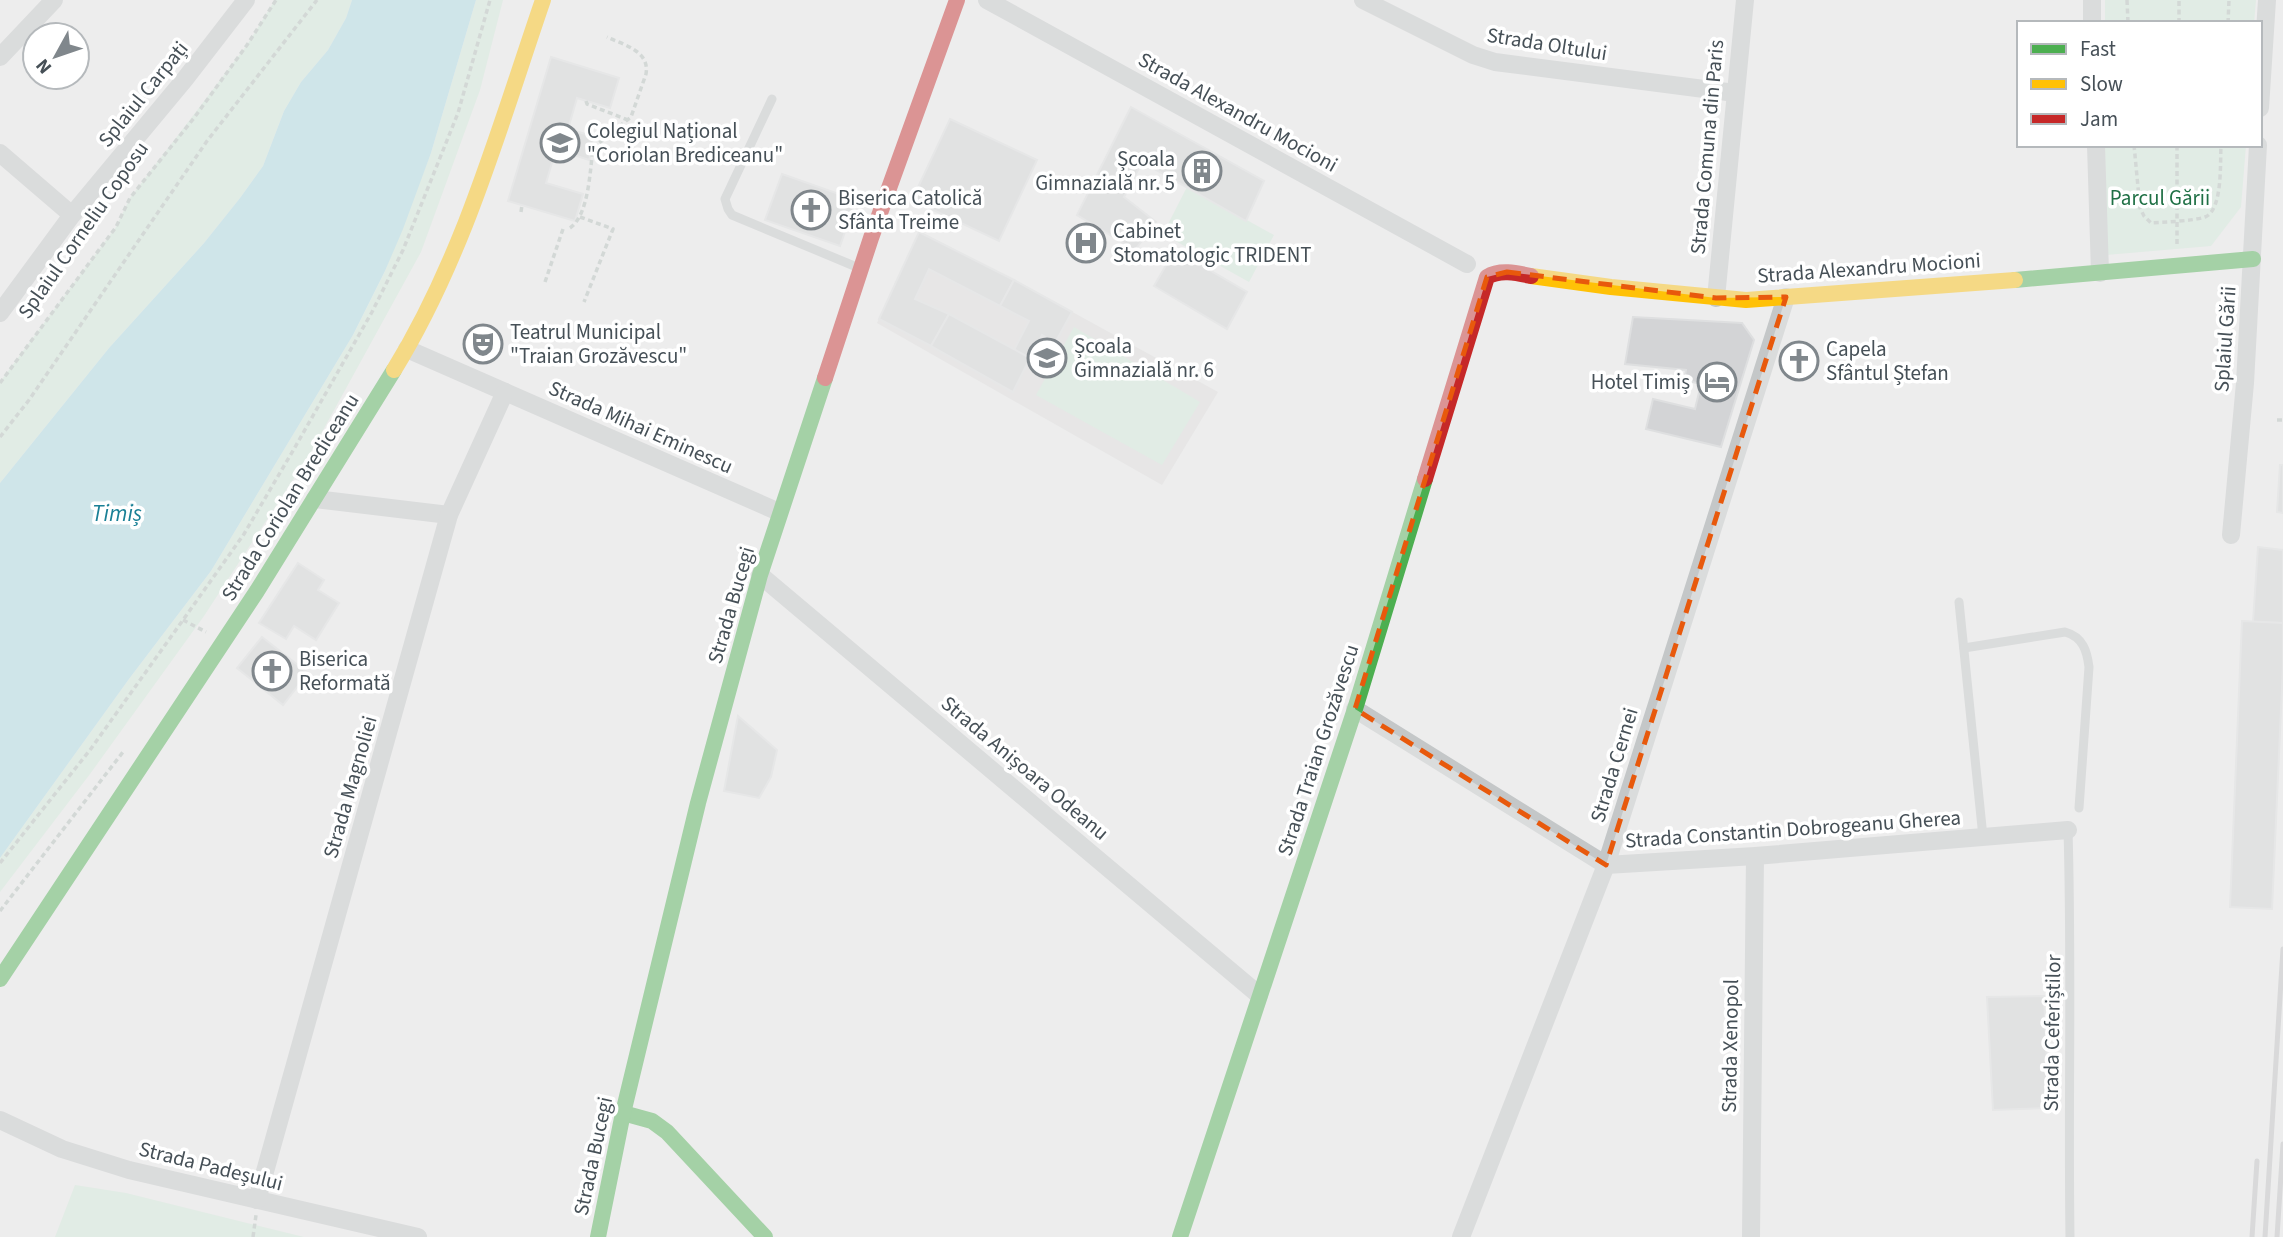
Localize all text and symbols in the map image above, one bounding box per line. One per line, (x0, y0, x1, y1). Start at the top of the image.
street label: Strada Oltului (1485, 20, 1609, 68)
north arrow (21, 21, 91, 91)
legend (2017, 21, 2262, 147)
text: Fast (2080, 34, 2116, 64)
street label: Splaiul Carpați (91, 35, 195, 153)
street label: Strada Comuna din Paris (1683, 38, 1731, 256)
street label: Strada Alexandru Mocioni (1133, 45, 1343, 179)
text: N (30, 52, 59, 79)
text: Slow (2080, 69, 2123, 99)
text: Jam (2080, 104, 2118, 134)
place label: Colegiul Național "Coriolan Brediceanu" (587, 116, 783, 170)
school or university icon: Colegiul Național "Coriolan Brediceanu" (539, 122, 581, 164)
street label: Splaiul Corneliu Coposu (10, 135, 156, 325)
place label: Școala Gimnazială nr. 5 (1035, 144, 1175, 198)
building icon: Școala Gimnazială nr. 5 (1181, 150, 1223, 192)
place label: Biserica Catolică Sfânta Treime (838, 183, 982, 237)
park label: Parcul Gării (2110, 183, 2210, 213)
church icon: Biserica Catolică Sfânta Treime (790, 189, 832, 231)
place label: Cabinet Stomatologic TRIDENT (1113, 216, 1312, 270)
hospital icon: Cabinet Stomatologic TRIDENT (1065, 222, 1107, 264)
street label: Strada Alexandru Mocioni (1756, 245, 1982, 291)
street label: Splaiul Gării (2206, 285, 2244, 393)
place label: Teatrul Municipal "Traian Grozăvescu" (510, 317, 687, 371)
theatre icon: Teatrul Municipal "Traian Grozăvescu" (462, 323, 504, 365)
place label: Școala Gimnazială nr. 6 (1074, 331, 1214, 385)
place label: Capela Sfântul Ștefan (1826, 334, 1949, 388)
school or university icon: Școala Gimnazială nr. 6 (1026, 337, 1068, 379)
church icon: Capela Sfântul Ștefan (1778, 340, 1820, 382)
hotel icon: Hotel Timiș (1696, 361, 1738, 403)
place label: Hotel Timiș (1591, 367, 1690, 397)
street label: Strada Mihai Eminescu (544, 373, 738, 481)
street label: Strada Coriolan Brediceanu (214, 387, 366, 607)
water label: Timiș (92, 497, 142, 530)
street label: Strada Bucegi (700, 543, 762, 667)
street label: Strada Traian Grozăvescu (1270, 640, 1366, 860)
place label: Biserica Reformată (299, 644, 391, 698)
church icon: Biserica Reformată (251, 650, 293, 692)
street label: Strada Anișoara Odeanu (935, 689, 1115, 847)
street label: Strada Cernei (1582, 704, 1646, 826)
street label: Strada Magnoliei (315, 712, 385, 862)
street label: Strada Constantin Dobrogeanu Gherea (1624, 802, 1962, 856)
street label: Strada Ceferiștilor (2036, 953, 2068, 1112)
street label: Strada Xenopol (1714, 979, 1746, 1113)
street label: Strada Bucegi (566, 1094, 620, 1218)
street label: Strada Padeșului (136, 1134, 286, 1198)

